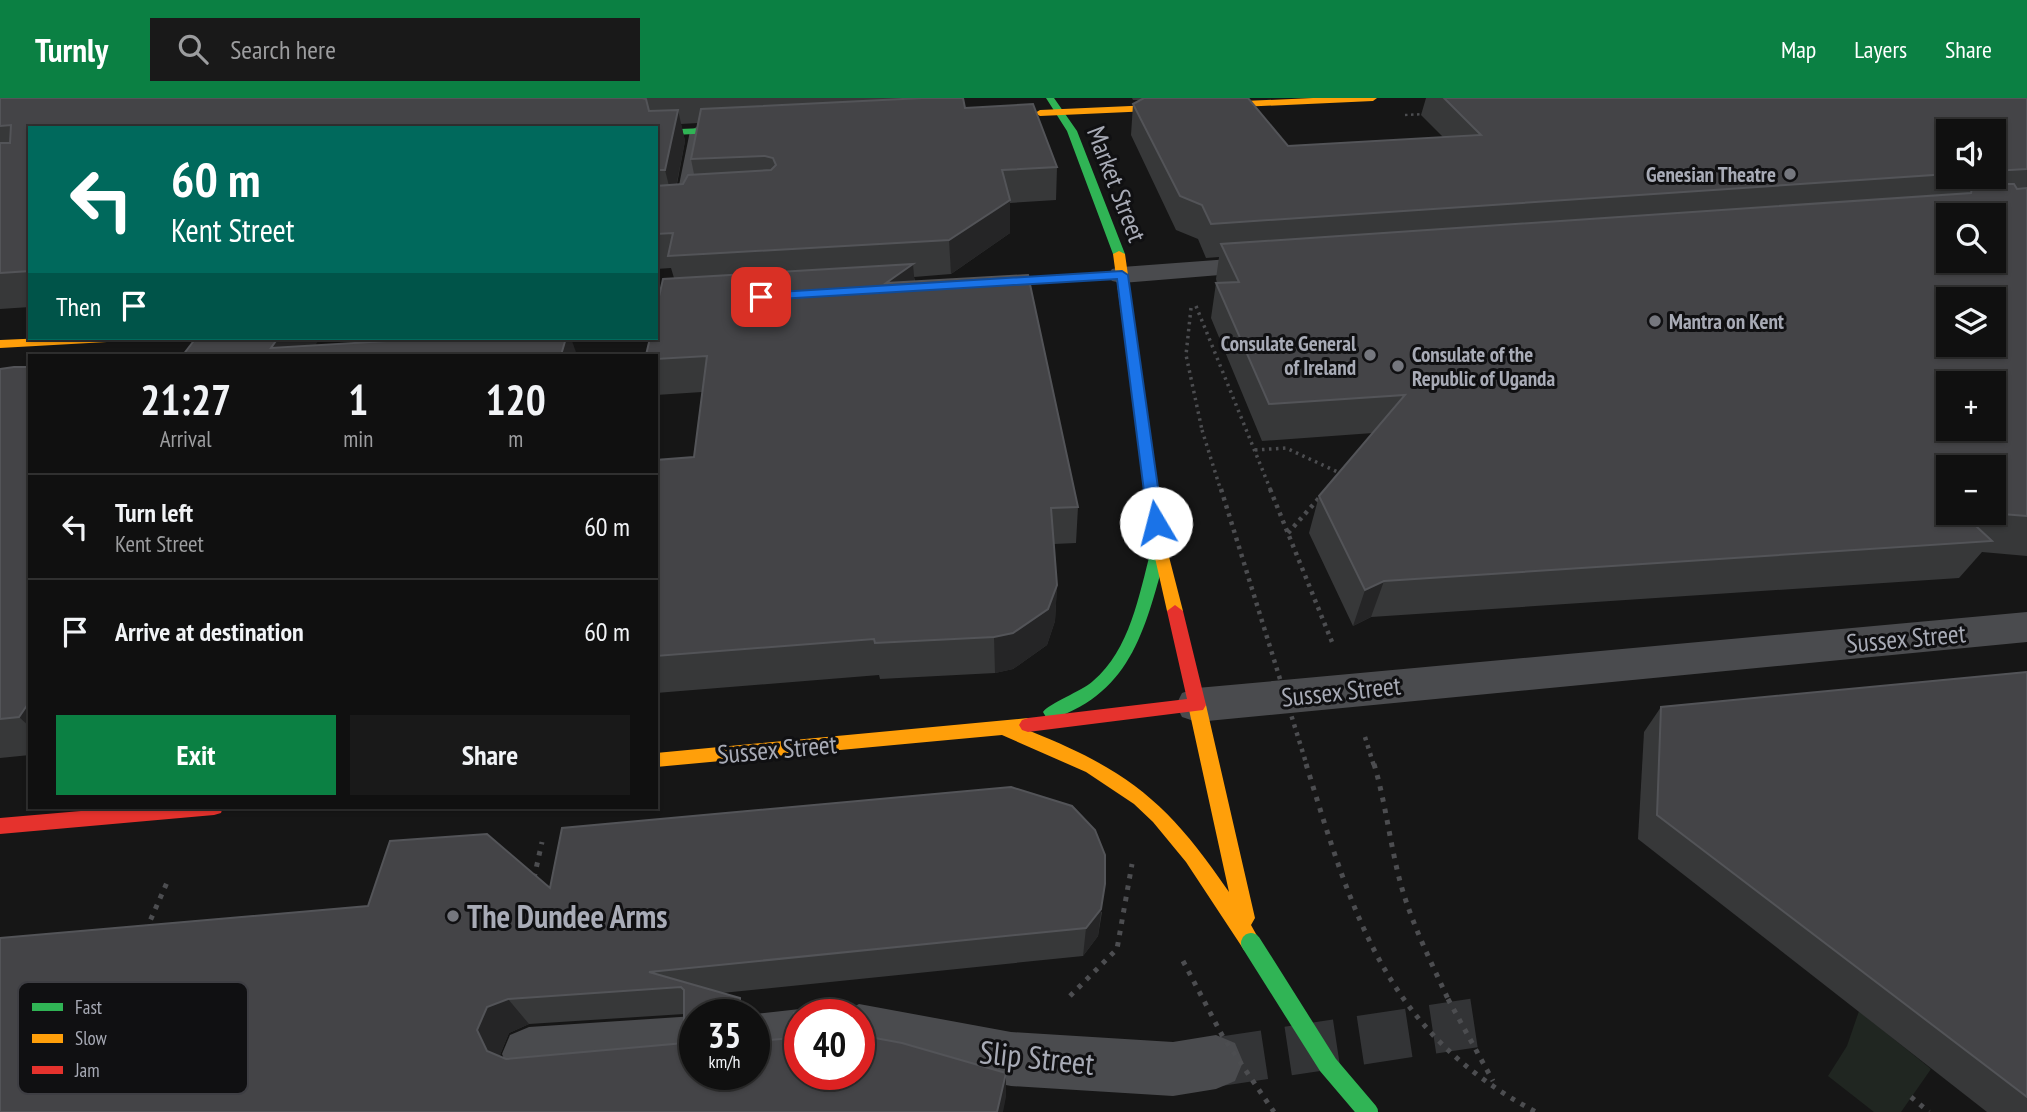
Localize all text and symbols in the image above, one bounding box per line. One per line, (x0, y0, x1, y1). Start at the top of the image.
search box (150, 18, 640, 81)
text: Turnly (35, 28, 108, 71)
icon: search (174, 30, 212, 68)
text: Search here (230, 33, 336, 66)
text: Map (1781, 34, 1816, 65)
text: Layers (1854, 34, 1907, 65)
text: Share (1945, 34, 1992, 65)
map controls (1936, 119, 2006, 525)
button: sound (1936, 119, 2006, 189)
street label: Market Street (1080, 122, 1154, 246)
text: 60 m (171, 147, 260, 211)
icon: left (56, 154, 147, 245)
place label: Genesian Theatre (1646, 161, 1776, 188)
marker: Genesian Theatre (1782, 166, 1798, 182)
button: search (1936, 203, 2006, 273)
text: Kent Street (171, 209, 295, 251)
pin (731, 267, 791, 327)
icon: arrive (742, 278, 780, 316)
icon: arrive (115, 287, 153, 325)
button: layers (1936, 287, 2006, 357)
text: Then (56, 290, 101, 323)
place label: Mantra on Kent (1669, 308, 1784, 335)
marker: Mantra on Kent (1647, 313, 1663, 329)
place label: Consulate General of Ireland (1221, 330, 1357, 381)
place label: Consulate of the Republic of Uganda (1412, 341, 1555, 392)
marker: Consulate General of Ireland (1362, 347, 1378, 363)
marker: Consulate of the Republic of Uganda (1390, 358, 1406, 374)
button: + (1936, 371, 2006, 441)
text: 21:27 (140, 372, 231, 427)
text: 1 (348, 372, 368, 427)
text: 120 (486, 372, 546, 427)
text: Arrival (160, 424, 212, 453)
text: min (343, 424, 373, 453)
text: m (508, 424, 523, 453)
button: − (1936, 455, 2006, 525)
position arrow (1119, 486, 1193, 560)
text: Turn left (115, 496, 193, 529)
icon: left (56, 508, 94, 546)
text: 60 m (584, 510, 630, 543)
text: Kent Street (115, 529, 204, 558)
icon: arrive (56, 613, 94, 651)
text: Arrive at destination (115, 615, 304, 648)
text: 60 m (584, 615, 630, 648)
street label: Sussex Street (1845, 616, 1967, 660)
street label: Sussex Street (1280, 668, 1402, 714)
button: Exit (56, 715, 336, 795)
button: Share (350, 715, 630, 795)
street label: Sussex Street (716, 727, 838, 771)
place label: The Dundee Arms (467, 895, 667, 937)
marker: The Dundee Arms (445, 908, 461, 924)
legend (18, 982, 248, 1094)
text: Fast (75, 995, 103, 1019)
speed limit sign: 40 (784, 999, 875, 1090)
text: 35 (708, 1012, 741, 1058)
text: Slow (75, 1026, 108, 1050)
street label: Slip Street (978, 1030, 1097, 1084)
text: km/h (709, 1050, 740, 1073)
text: Jam (74, 1058, 100, 1082)

